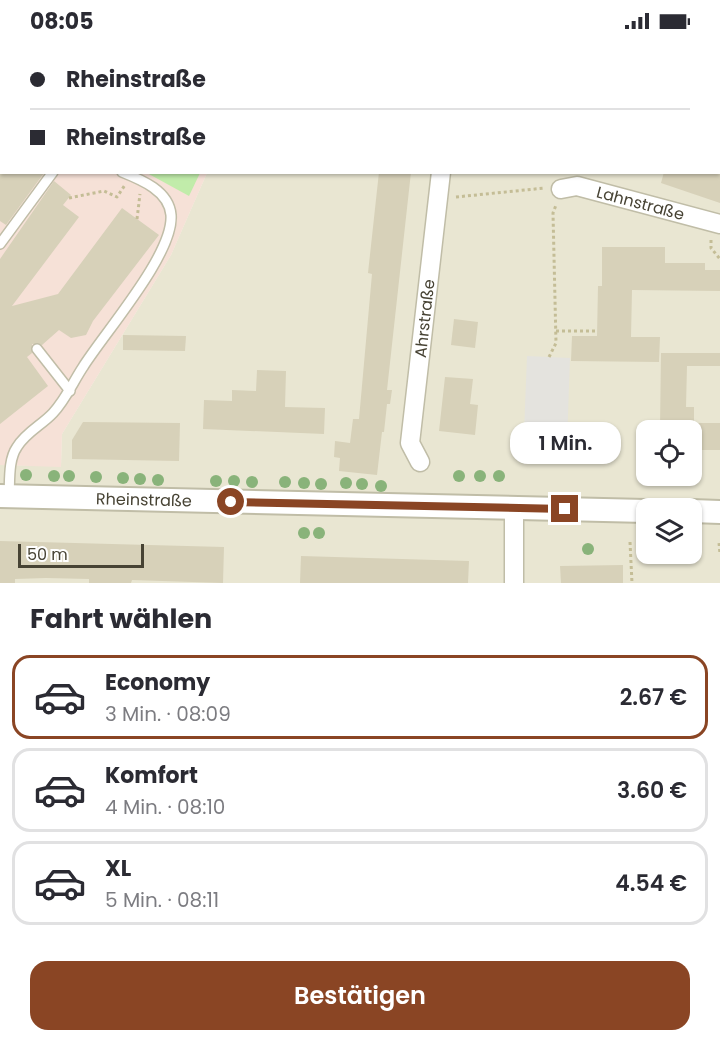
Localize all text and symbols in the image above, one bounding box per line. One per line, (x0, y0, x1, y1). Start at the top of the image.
text: 08:05 (30, 6, 94, 37)
text: Rheinstraße (66, 64, 206, 95)
text: Rheinstraße (66, 122, 206, 153)
street label: Lahnstraße (594, 180, 687, 226)
street label: Ahrstraße (408, 278, 440, 359)
map controls (636, 420, 702, 564)
button: locate (636, 420, 702, 486)
callout: 1 Min. (510, 422, 620, 464)
text: 1 Min. (539, 429, 592, 457)
street label: Rheinstraße (96, 487, 192, 512)
route start (217, 488, 244, 515)
route end (551, 495, 578, 522)
button: layers (636, 498, 702, 564)
scale bar (18, 541, 144, 568)
text: 50 m (27, 543, 68, 566)
text: Fahrt wählen (30, 600, 212, 637)
text: Economy (105, 667, 210, 698)
icon: car (33, 670, 87, 724)
text: 2.67 € (620, 682, 687, 713)
text: 3 Min. · 08:09 (105, 700, 231, 728)
text: Komfort (105, 760, 198, 791)
icon: car (33, 763, 87, 817)
text: 3.60 € (617, 775, 687, 806)
text: 4 Min. · 08:10 (105, 793, 225, 821)
text: XL (105, 853, 131, 884)
icon: car (33, 856, 87, 910)
text: 4.54 € (615, 868, 687, 899)
text: 5 Min. · 08:11 (105, 886, 219, 914)
button: Bestätigen (30, 961, 690, 1030)

